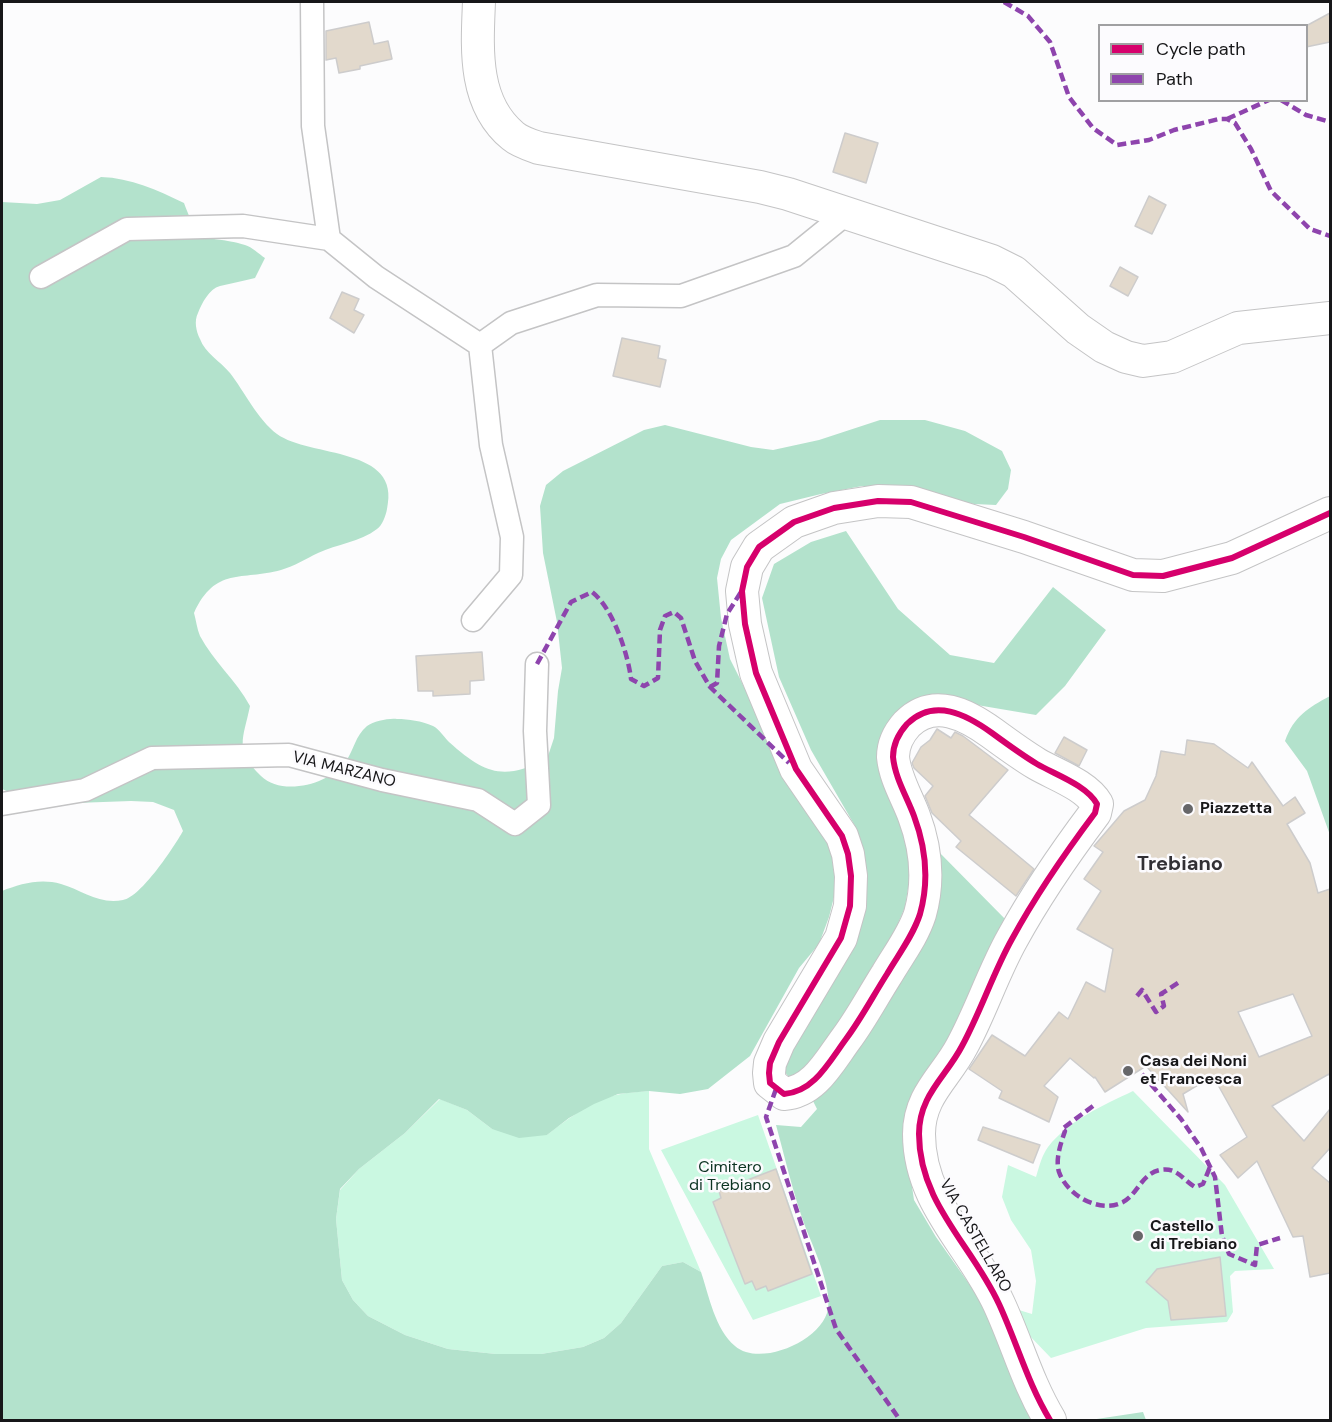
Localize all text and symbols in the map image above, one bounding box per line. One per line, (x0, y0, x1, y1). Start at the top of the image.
legend (1098, 24, 1308, 102)
text: Cycle path (1156, 37, 1246, 61)
text: Path (1156, 67, 1193, 91)
street label: VIA MARZANO (290, 748, 398, 792)
place label: Piazzetta (1200, 799, 1272, 819)
marker: Piazzetta (1181, 802, 1195, 816)
district label: Trebiano (1137, 853, 1223, 877)
place label: Casa dei Noni et Francesca (1140, 1052, 1247, 1090)
marker: Casa dei Noni et Francesca (1121, 1064, 1135, 1078)
park label: Cimitero di Trebiano (689, 1158, 771, 1196)
street label: VIA CASTELLARO (935, 1176, 1015, 1296)
place label: Castello di Trebiano (1150, 1217, 1237, 1255)
marker: Castello di Trebiano (1131, 1229, 1145, 1243)

